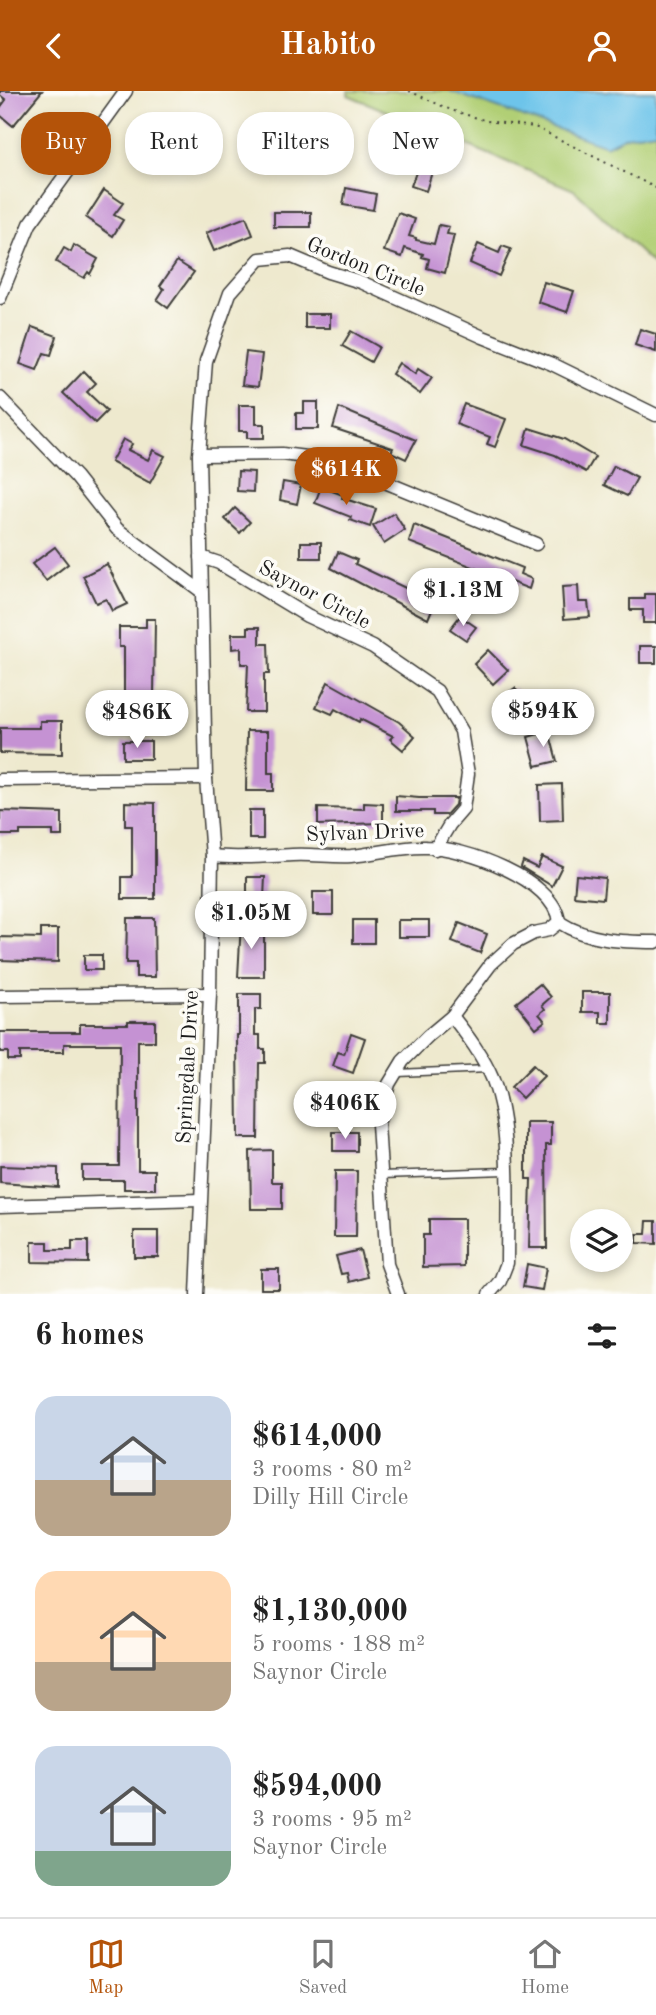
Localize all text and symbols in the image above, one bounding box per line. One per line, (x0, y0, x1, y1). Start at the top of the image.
icon: back (35, 27, 73, 65)
icon: person (583, 27, 621, 65)
text: Habito (280, 30, 376, 62)
chip: Buy (21, 112, 111, 175)
chip: Rent (125, 112, 223, 175)
chip: Filters (237, 112, 354, 175)
chip: New (368, 112, 464, 175)
street label: Gordon Circle (303, 234, 428, 301)
pin: $614K (297, 447, 395, 507)
text: $614K (310, 458, 382, 481)
street label: Saynor Circle (255, 557, 374, 634)
pin: $1.13M (406, 568, 520, 628)
text: $1.13M (423, 579, 503, 602)
pin: $594K (494, 689, 592, 749)
pin: $486K (88, 691, 186, 750)
text: $594K (507, 700, 579, 723)
text: $486K (101, 701, 173, 724)
street label: Sylvan Drive (306, 821, 425, 846)
pin: $1.05M (194, 891, 308, 951)
text: $1.05M (211, 902, 291, 925)
street label: Springdale Drive (174, 990, 203, 1144)
pin: $406K (296, 1081, 394, 1141)
text: $406K (309, 1092, 381, 1115)
map controls (570, 1209, 633, 1272)
button: layers (570, 1209, 633, 1272)
icon: filters (583, 1317, 621, 1355)
text: 6 homes (35, 1321, 144, 1351)
text: $614,000 (252, 1422, 382, 1452)
icon: home (91, 1424, 175, 1508)
text: 3 rooms · 80 m² (252, 1458, 412, 1481)
text: Dilly Hill Circle (252, 1486, 408, 1509)
text: $1,130,000 (252, 1597, 408, 1627)
icon: home (91, 1599, 175, 1683)
text: 5 rooms · 188 m² (252, 1633, 425, 1656)
text: Saynor Circle (252, 1661, 387, 1684)
text: $594,000 (252, 1772, 382, 1802)
icon: home (91, 1774, 175, 1858)
text: 3 rooms · 95 m² (252, 1808, 412, 1831)
text: Saynor Circle (252, 1836, 387, 1859)
tab: Map (87, 1935, 125, 2000)
tab: Saved (299, 1935, 347, 2000)
tab: Home (521, 1935, 569, 2000)

